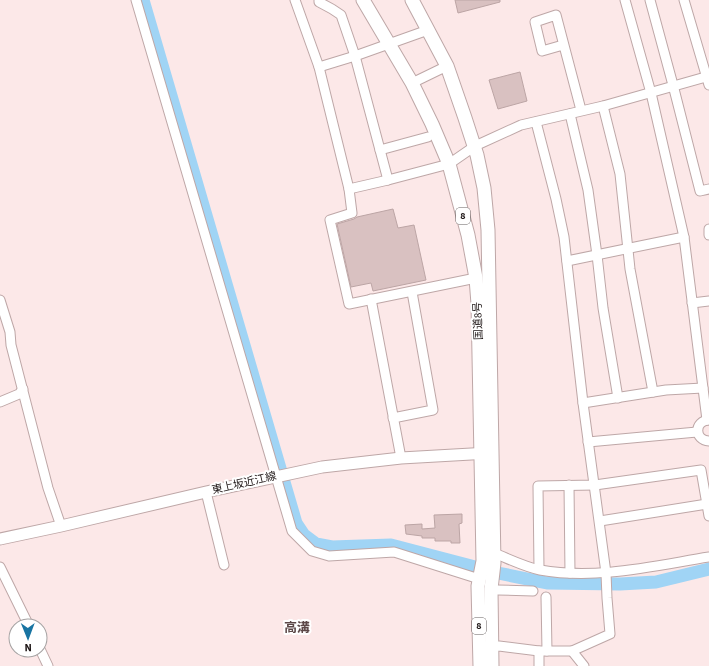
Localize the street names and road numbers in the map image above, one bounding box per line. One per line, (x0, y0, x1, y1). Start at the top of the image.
road number: 8 (456, 208, 470, 224)
street label: 国道8号 (470, 302, 486, 340)
street label: 東上坂近江線 (210, 468, 278, 498)
road number: 8 (472, 618, 486, 634)

